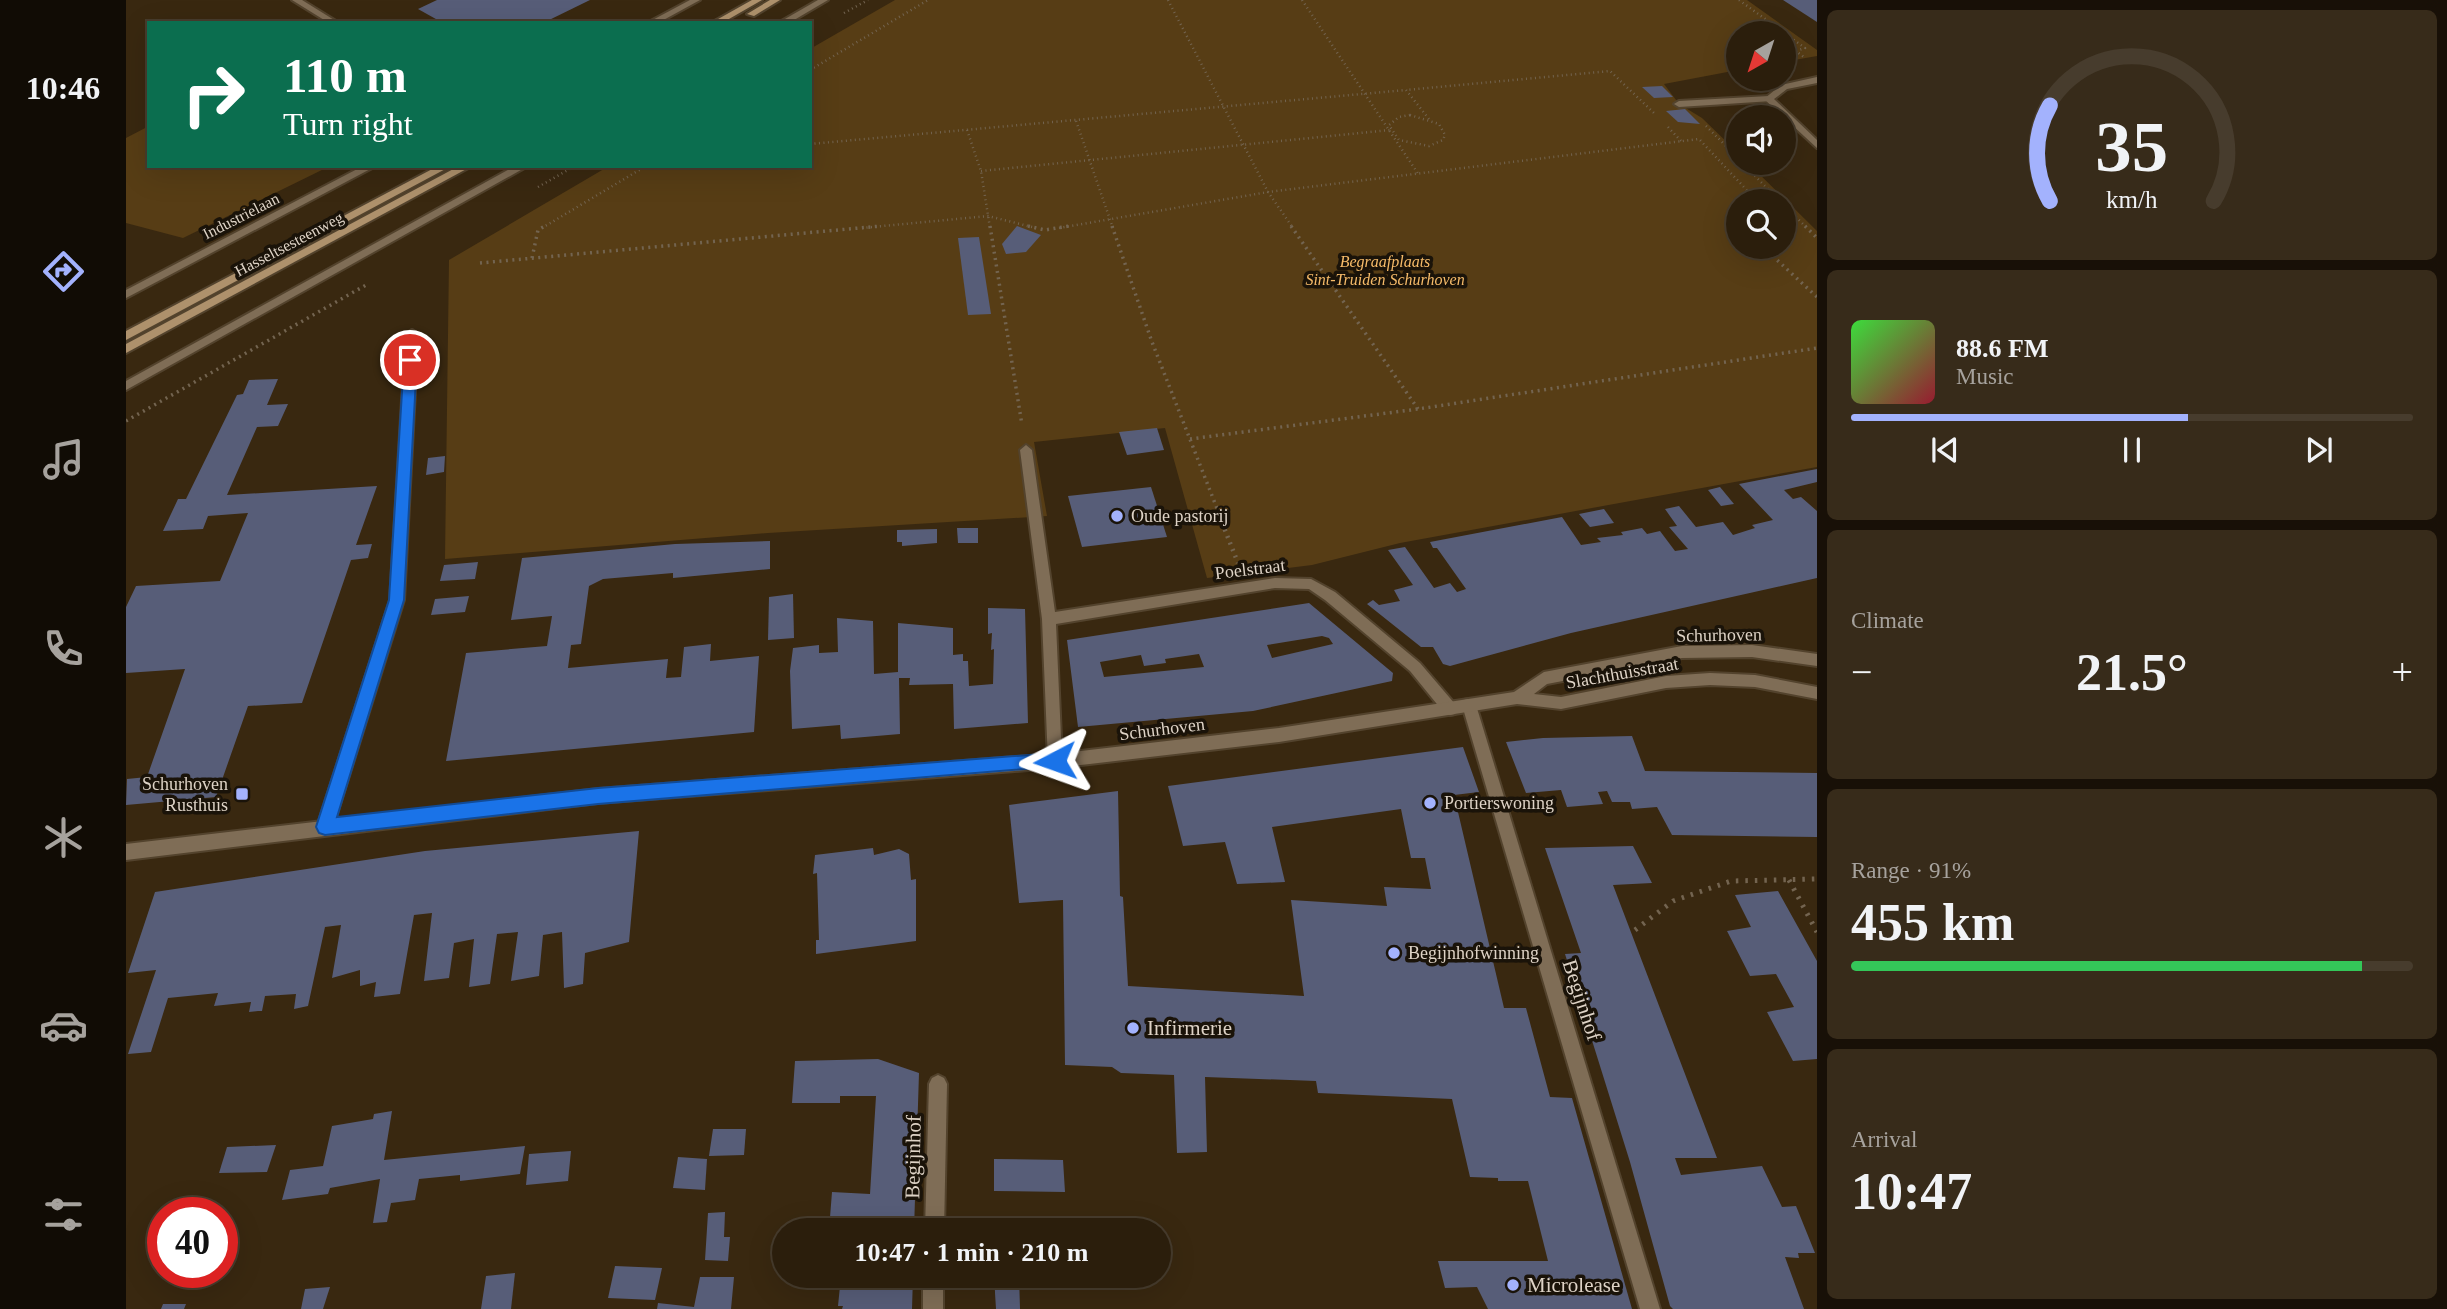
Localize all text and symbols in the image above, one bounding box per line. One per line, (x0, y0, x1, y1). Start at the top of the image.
north arrow (1726, 21, 1796, 91)
map controls (1726, 21, 1796, 259)
text: 110 m (283, 48, 407, 103)
icon: right (168, 49, 259, 140)
text: 10:46 (26, 70, 100, 106)
button: sound (1726, 105, 1796, 175)
text: Turn right (283, 106, 413, 142)
text: 35 (2096, 106, 2168, 187)
text: km/h (2106, 186, 2158, 213)
street label: Industrielaan (200, 189, 282, 243)
button: search (1726, 189, 1796, 259)
street label: Hasseltsesteenweg (232, 208, 346, 281)
icon: directions (39, 247, 88, 296)
park label: Begraafplaats Sint-Truiden Schurhoven (1305, 253, 1465, 288)
pin (380, 330, 440, 390)
text: 88.6 FM (1956, 334, 2048, 363)
icon: arrive (391, 341, 429, 379)
text: Music (1956, 364, 2014, 389)
icon: previous (1926, 431, 1964, 469)
icon: pause (2113, 431, 2151, 469)
icon: next (2300, 431, 2338, 469)
icon: music (39, 435, 88, 484)
place label: Oude pastorij (1131, 506, 1228, 526)
marker: Oude pastorij (1109, 508, 1125, 524)
street label: Poelstraat (1214, 555, 1286, 583)
text: Climate (1851, 608, 1924, 633)
icon: phone (39, 624, 88, 673)
street label: Schurhoven (1676, 624, 1762, 646)
text: 21.5° (2076, 644, 2188, 701)
text: − (1851, 651, 1872, 693)
text: + (2392, 651, 2413, 693)
street label: Slachthuisstraat (1564, 653, 1680, 693)
street label: Schurhoven (1118, 714, 1206, 744)
position arrow (1018, 724, 1092, 798)
place label: Schurhoven Rusthuis (142, 774, 228, 815)
marker: Schurhoven Rusthuis (234, 786, 250, 802)
place label: Portierswoning (1444, 793, 1554, 813)
marker: Portierswoning (1422, 795, 1438, 811)
icon: climate (39, 813, 88, 862)
text: Range · 91% (1851, 858, 1971, 883)
text: 455 km (1851, 894, 2014, 951)
place label: Begijnhofwinning (1408, 943, 1539, 963)
marker: Begijnhofwinning (1386, 945, 1402, 961)
street label: Begijnhof (1558, 956, 1606, 1044)
icon: car (39, 1001, 88, 1050)
place label: Infirmerie (1147, 1016, 1232, 1040)
marker: Infirmerie (1125, 1020, 1141, 1036)
street label: Begijnhof (900, 1115, 926, 1199)
text: Arrival (1851, 1127, 1917, 1152)
text: 10:47 (1851, 1163, 1972, 1220)
icon: filters (39, 1190, 88, 1239)
speed limit sign: 40 (147, 1197, 238, 1288)
text: 10:47 · 1 min · 210 m (855, 1238, 1089, 1267)
place label: Microlease (1527, 1273, 1620, 1297)
marker: Microlease (1505, 1277, 1521, 1293)

